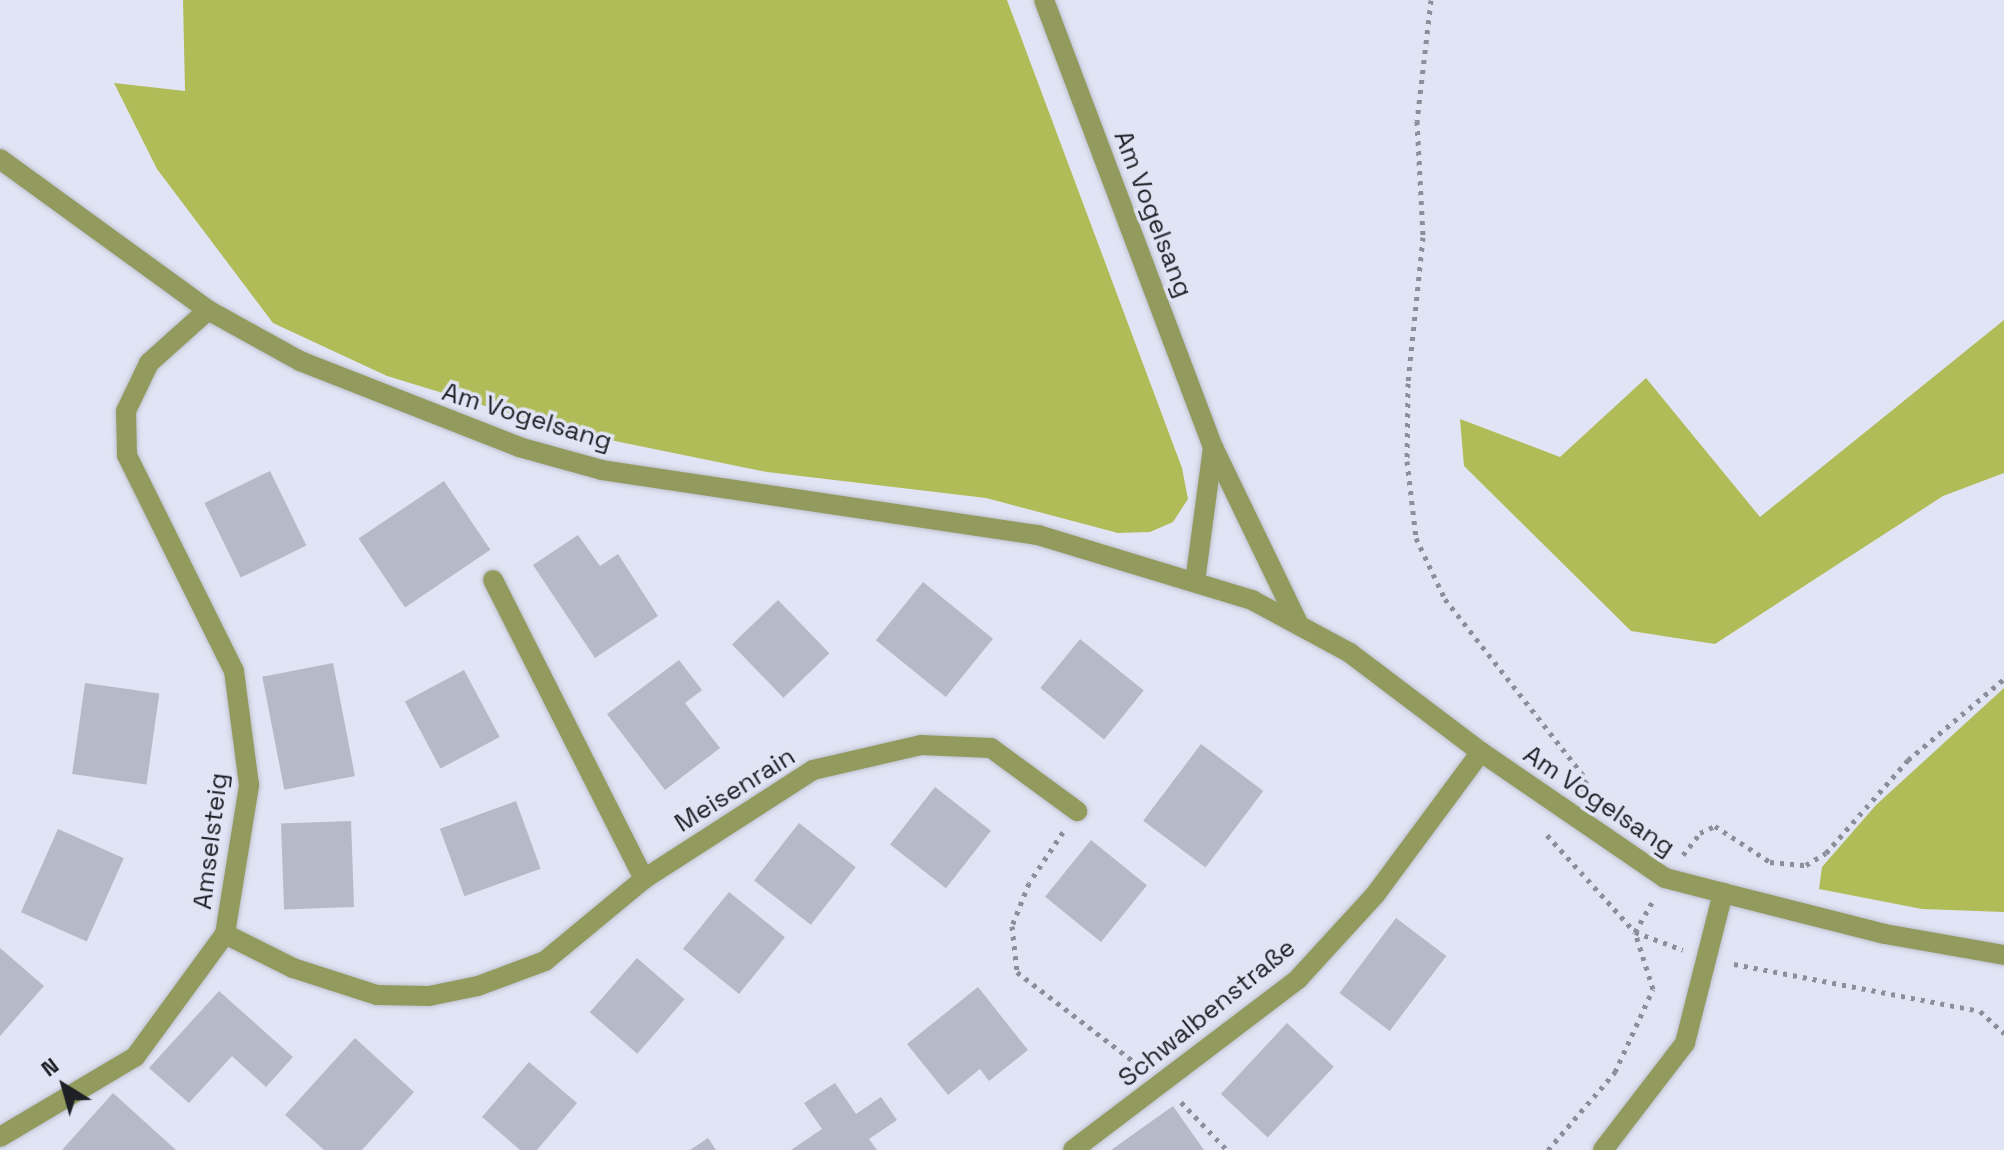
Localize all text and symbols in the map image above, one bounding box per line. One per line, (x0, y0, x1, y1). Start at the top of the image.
street label: Am Vogelsang (1107, 126, 1199, 302)
street label: Am Vogelsang (438, 376, 616, 458)
street label: Am Vogelsang (1517, 739, 1681, 863)
street label: Meisenrain (669, 741, 801, 839)
street label: Amselsteig (187, 771, 235, 911)
street label: Schwalbenstraße (1112, 932, 1302, 1094)
north arrow (24, 1046, 104, 1126)
text: N (35, 1051, 64, 1082)

